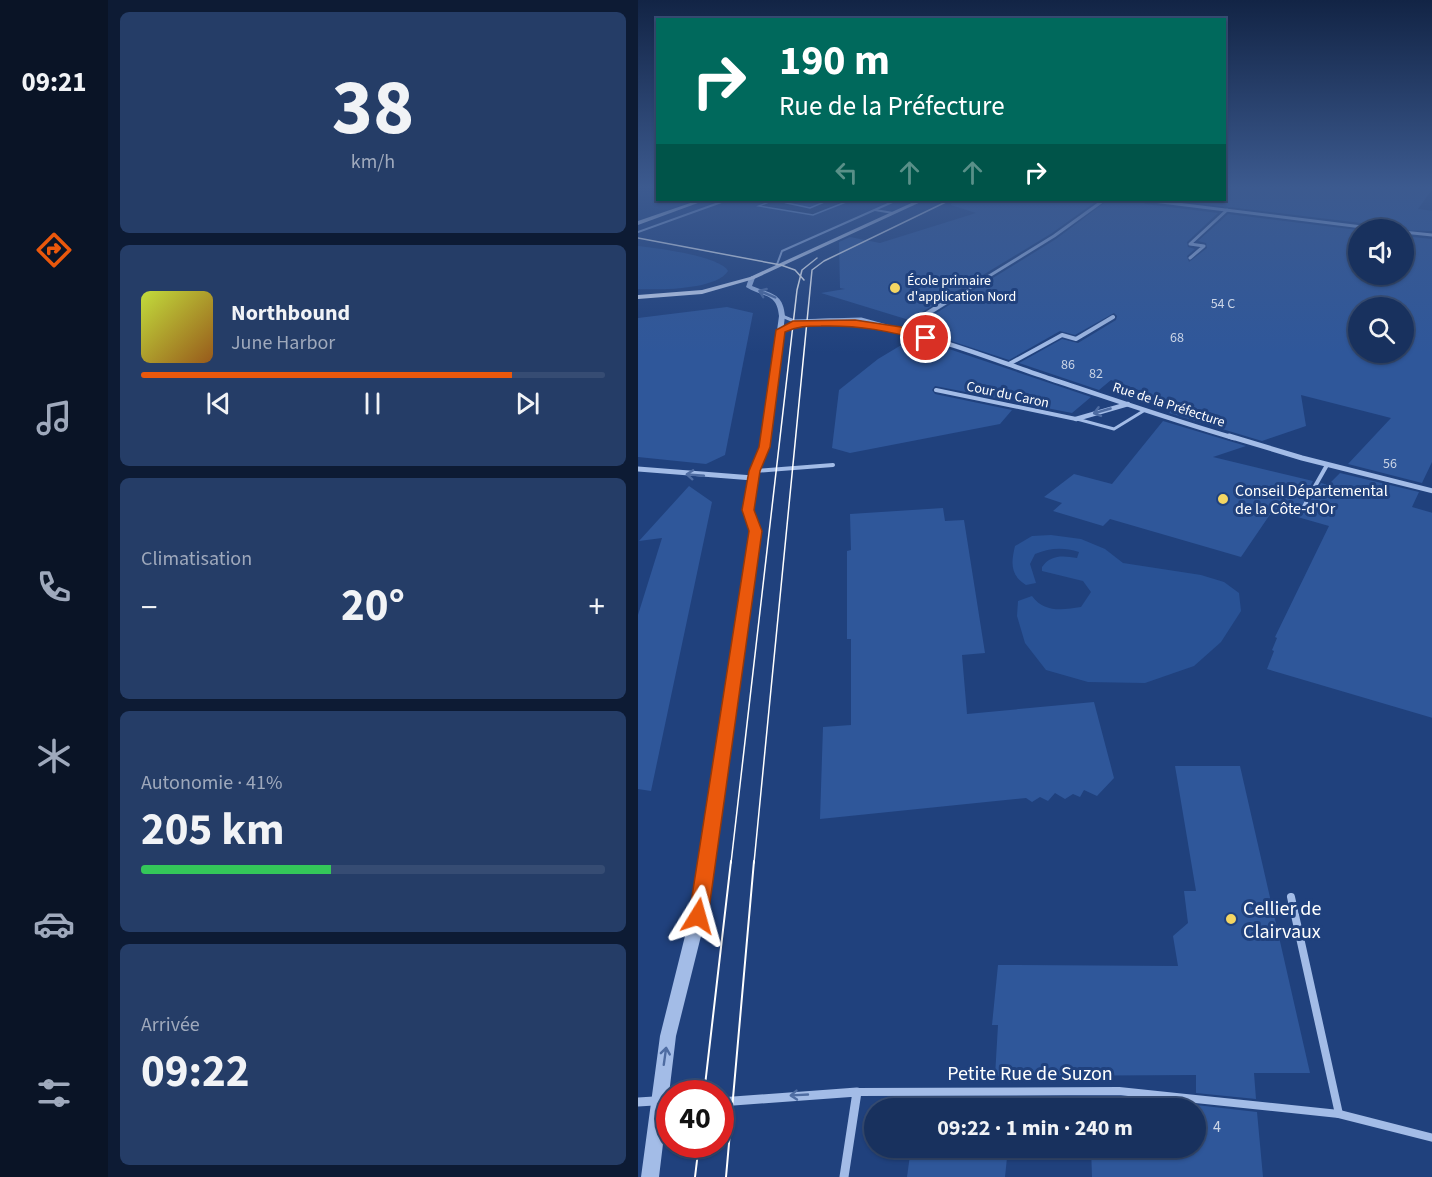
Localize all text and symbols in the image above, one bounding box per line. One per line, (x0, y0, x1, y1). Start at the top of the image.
text: 190 m (779, 31, 890, 91)
icon: right (680, 42, 758, 120)
text: 38 (332, 53, 414, 164)
text: 09:21 (21, 63, 87, 102)
text: Rue de la Préfecture (779, 87, 1005, 126)
text: km/h (351, 148, 395, 176)
icon: left (830, 156, 863, 189)
icon: ahead (893, 156, 926, 189)
icon: ahead (956, 156, 989, 189)
icon: right (1019, 156, 1052, 189)
map controls (1348, 219, 1414, 363)
button: sound (1348, 219, 1414, 285)
icon: directions (33, 229, 75, 271)
place label: École primaire d'application Nord (907, 271, 1016, 307)
marker: École primaire d'application Nord (888, 281, 902, 295)
one-way arrow (758, 288, 776, 299)
house number: 54 C (1211, 294, 1235, 314)
text: Northbound (231, 297, 350, 329)
button: search (1348, 297, 1414, 363)
pin (900, 312, 951, 363)
icon: arrive (909, 321, 942, 354)
house number: 68 (1170, 328, 1184, 348)
text: June Harbor (231, 329, 335, 357)
house number: 86 (1061, 355, 1075, 375)
house number: 82 (1089, 364, 1103, 384)
street label: Cour du Caron (965, 376, 1051, 413)
street label: Rue de la Préfecture (1110, 377, 1227, 433)
icon: previous (202, 387, 235, 420)
icon: pause (356, 387, 389, 420)
icon: next (511, 387, 544, 420)
icon: music (33, 397, 75, 439)
one-way arrow (1093, 406, 1112, 418)
house number: 56 (1383, 454, 1397, 474)
one-way arrow (686, 469, 706, 480)
place label: Conseil Départemental de la Côte-d'Or (1235, 480, 1388, 520)
marker: Conseil Départemental de la Côte-d'Or (1216, 492, 1230, 506)
text: Climatisation (141, 545, 252, 573)
icon: phone (33, 566, 75, 608)
text: 20° (341, 574, 405, 638)
text: − (141, 584, 157, 631)
text: + (589, 584, 605, 631)
icon: climate (33, 735, 75, 777)
text: Autonomie · 41% (141, 769, 282, 797)
text: 205 km (141, 798, 285, 862)
position arrow (666, 884, 730, 948)
place label: Cellier de Clairvaux (1243, 895, 1321, 946)
icon: car (33, 903, 75, 945)
marker: Cellier de Clairvaux (1224, 912, 1238, 926)
text: Arrivée (141, 1011, 200, 1039)
text: 09:22 (141, 1040, 250, 1104)
one-way arrow (659, 1047, 670, 1067)
street label: Petite Rue de Suzon (947, 1060, 1113, 1088)
icon: filters (33, 1072, 75, 1114)
speed limit sign: 40 (656, 1080, 734, 1158)
one-way arrow (789, 1090, 809, 1101)
text: 09:22 · 1 min · 240 m (937, 1112, 1133, 1144)
house number: 4 (1213, 1116, 1221, 1138)

